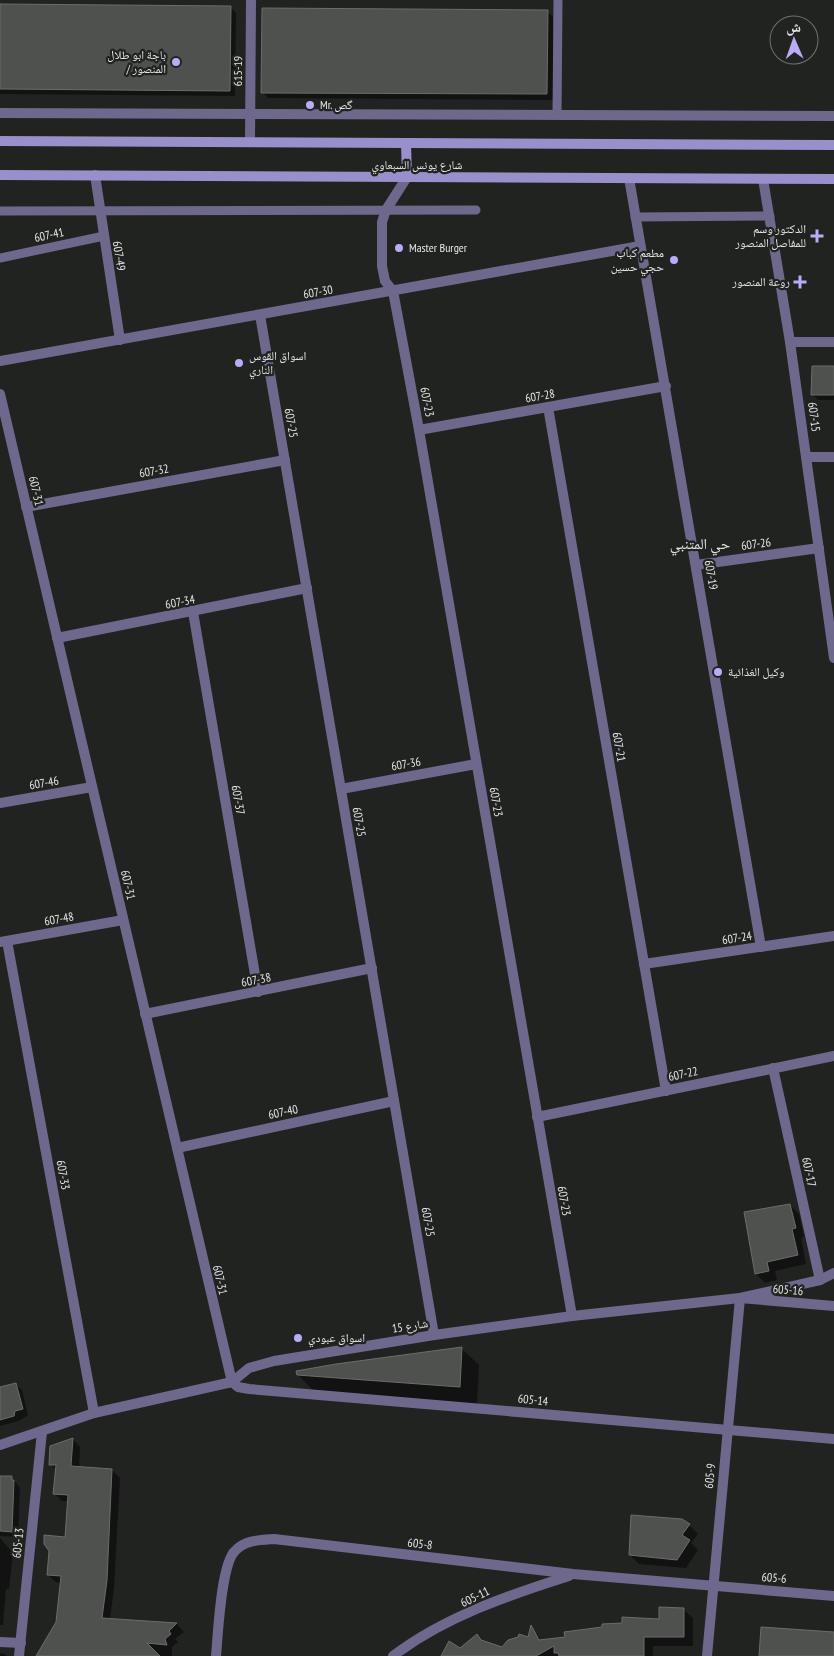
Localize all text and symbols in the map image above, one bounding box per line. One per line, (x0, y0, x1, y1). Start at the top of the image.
north arrow (769, 15, 819, 65)
text: ش (786, 18, 801, 36)
place label: باجة ابو طلال / المنصور (107, 47, 166, 76)
marker: باجة ابو طلال / المنصور (170, 56, 182, 68)
street label: 615-19 (230, 56, 245, 86)
place label: Mr. گص (320, 97, 352, 112)
marker: Mr. گص (304, 99, 316, 111)
street label: شارع يونس السبعاوي (371, 157, 463, 175)
place label: الدكتور وسم للمفاصل المنصور (734, 221, 806, 250)
street label: 607-41 (33, 224, 65, 245)
marker: الدكتور وسم للمفاصل المنصور (810, 229, 824, 243)
street label: 607-49 (110, 240, 129, 272)
place label: Master Burger (409, 240, 468, 255)
marker: Master Burger (393, 242, 405, 254)
place label: مطعم كباب حجي حسين (611, 245, 664, 277)
marker: مطعم كباب حجي حسين (668, 254, 680, 266)
place label: روعة المنصور (731, 274, 790, 289)
marker: روعة المنصور (794, 276, 806, 288)
street label: 607-30 (302, 282, 334, 301)
place label: اسواق القوس الناري (249, 348, 306, 380)
marker: اسواق القوس الناري (233, 357, 245, 369)
street label: 607-23 (417, 386, 438, 418)
street label: 607-28 (524, 386, 556, 405)
street label: 607-15 (805, 401, 824, 433)
street label: 607-25 (282, 407, 301, 439)
street label: 607-32 (138, 461, 170, 480)
street label: 607-31 (26, 475, 47, 507)
district label: حي المتنبي (670, 534, 731, 556)
street label: 607-26 (740, 534, 772, 553)
street label: 607-19 (702, 559, 721, 591)
street label: 607-34 (164, 591, 197, 612)
place label: وكيل الغذائية (728, 664, 785, 679)
marker: وكيل الغذائية (712, 666, 724, 678)
street label: 607-21 (610, 731, 629, 763)
street label: 607-36 (390, 754, 422, 773)
street label: 607-46 (28, 773, 60, 792)
street label: 607-37 (229, 784, 248, 816)
street label: 607-23 (487, 786, 506, 818)
street label: 607-25 (350, 806, 369, 838)
street label: 607-31 (118, 869, 139, 901)
street label: 607-48 (43, 909, 75, 928)
street label: 607-24 (721, 928, 753, 947)
street label: 607-38 (240, 969, 272, 990)
street label: 607-22 (667, 1063, 699, 1084)
street label: 607-40 (267, 1101, 299, 1122)
street label: 607-17 (799, 1156, 820, 1188)
street label: 607-33 (54, 1159, 73, 1191)
street label: 607-23 (555, 1185, 574, 1217)
street label: 607-25 (419, 1206, 438, 1238)
street label: 607-31 (210, 1264, 231, 1296)
street label: 605-16 (772, 1281, 804, 1298)
street label: شارع 15 (391, 1315, 429, 1337)
place label: اسواق عبودي (308, 1330, 365, 1348)
marker: اسواق عبودي (292, 1332, 304, 1344)
street label: 605-14 (517, 1390, 550, 1409)
street label: 605-9 (701, 1463, 718, 1489)
street label: 605-13 (8, 1527, 27, 1559)
street label: 605-8 (407, 1535, 433, 1552)
street label: 605-6 (761, 1569, 787, 1586)
street label: 605-11 (458, 1583, 492, 1610)

